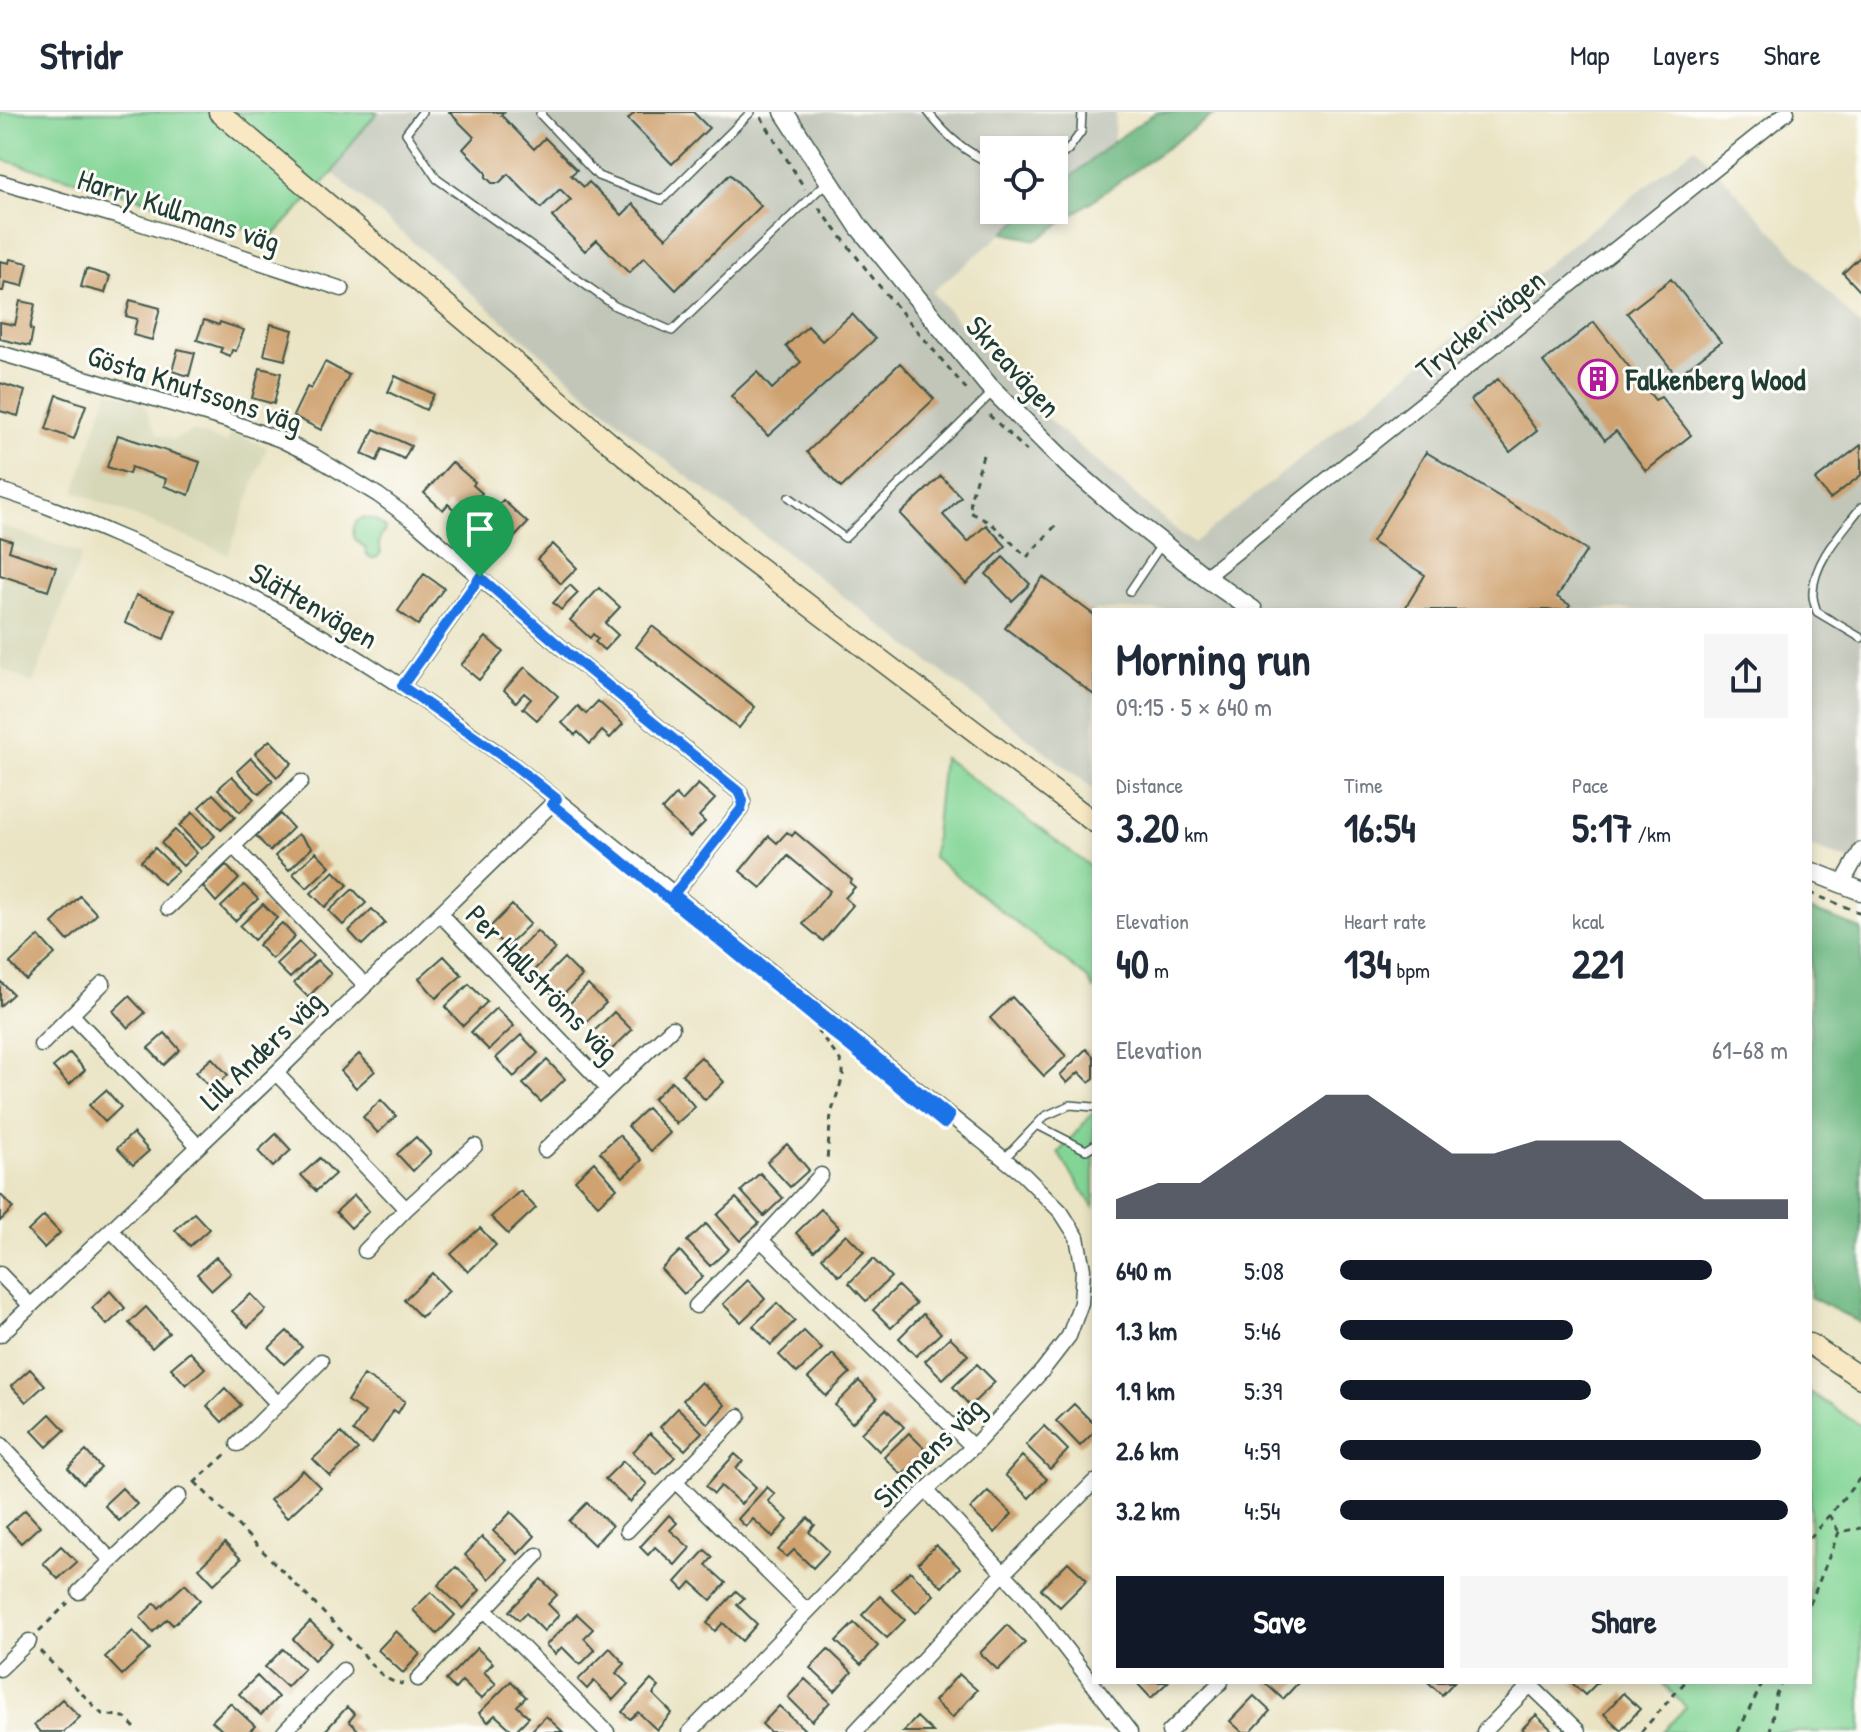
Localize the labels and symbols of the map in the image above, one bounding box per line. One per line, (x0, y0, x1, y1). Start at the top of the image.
street label: Harry Kullmans väg (73, 158, 285, 262)
street label: Tryckerivägen (1407, 260, 1553, 388)
street label: Skreavägen (958, 307, 1070, 425)
street label: Gösta Knutssons väg (83, 335, 307, 441)
building icon: Falkenberg Wood (1577, 358, 1619, 400)
place label: Falkenberg Wood (1625, 359, 1806, 400)
pin (446, 495, 514, 577)
street label: Slättenvägen (242, 552, 386, 658)
street label: Per Hallströms väg (457, 895, 629, 1071)
street label: Lill Anders väg (191, 981, 331, 1119)
street label: Simmens väg (864, 1388, 992, 1516)

